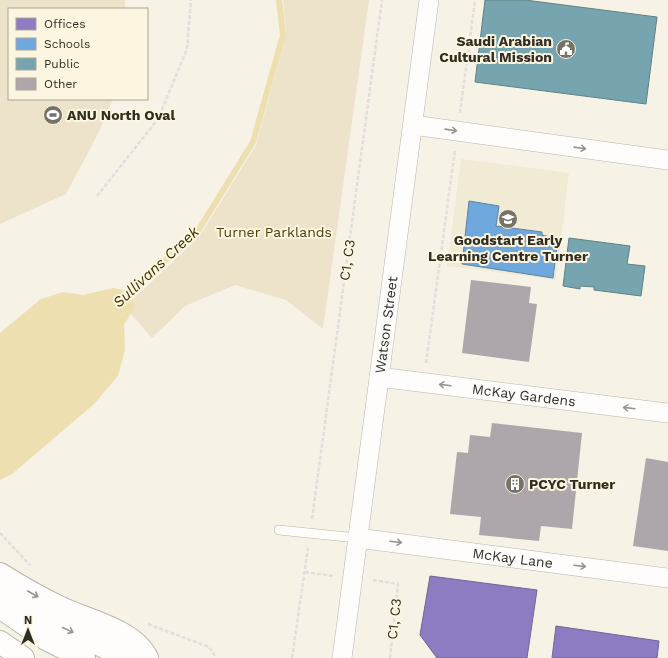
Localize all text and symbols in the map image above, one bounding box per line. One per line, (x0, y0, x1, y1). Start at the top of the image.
legend (8, 8, 148, 100)
text: Offices (44, 17, 86, 31)
place label: Saudi Arabian Cultural Mission (439, 33, 552, 65)
text: Schools (44, 37, 90, 51)
public building icon: Saudi Arabian Cultural Mission (555, 38, 577, 60)
text: Public (44, 57, 80, 71)
text: Other (44, 77, 77, 91)
sports icon: ANU North Oval (42, 104, 64, 126)
place label: ANU North Oval (67, 107, 175, 123)
one-way arrow (445, 126, 458, 134)
one-way arrow (573, 144, 586, 152)
school or university icon: Goodstart Early Learning Centre Turner (497, 208, 519, 230)
water label: Sullivans Creek (109, 222, 203, 311)
park label: Turner Parklands (216, 224, 332, 240)
place label: Goodstart Early Learning Centre Turner (428, 232, 588, 264)
street label: C1, C3 (336, 238, 358, 282)
street label: Watson Street (372, 275, 400, 374)
one-way arrow (439, 381, 452, 389)
street label: McKay Gardens (471, 381, 577, 409)
one-way arrow (623, 404, 636, 412)
building icon: PCYC Turner (504, 473, 526, 495)
place label: PCYC Turner (529, 476, 615, 492)
one-way arrow (389, 539, 402, 546)
street label: McKay Lane (472, 545, 554, 571)
one-way arrow (573, 563, 586, 570)
one-way arrow (27, 590, 39, 598)
street label: C1, C3 (384, 598, 404, 640)
north arrow (8, 610, 48, 650)
text: N (24, 614, 32, 627)
one-way arrow (62, 627, 74, 634)

